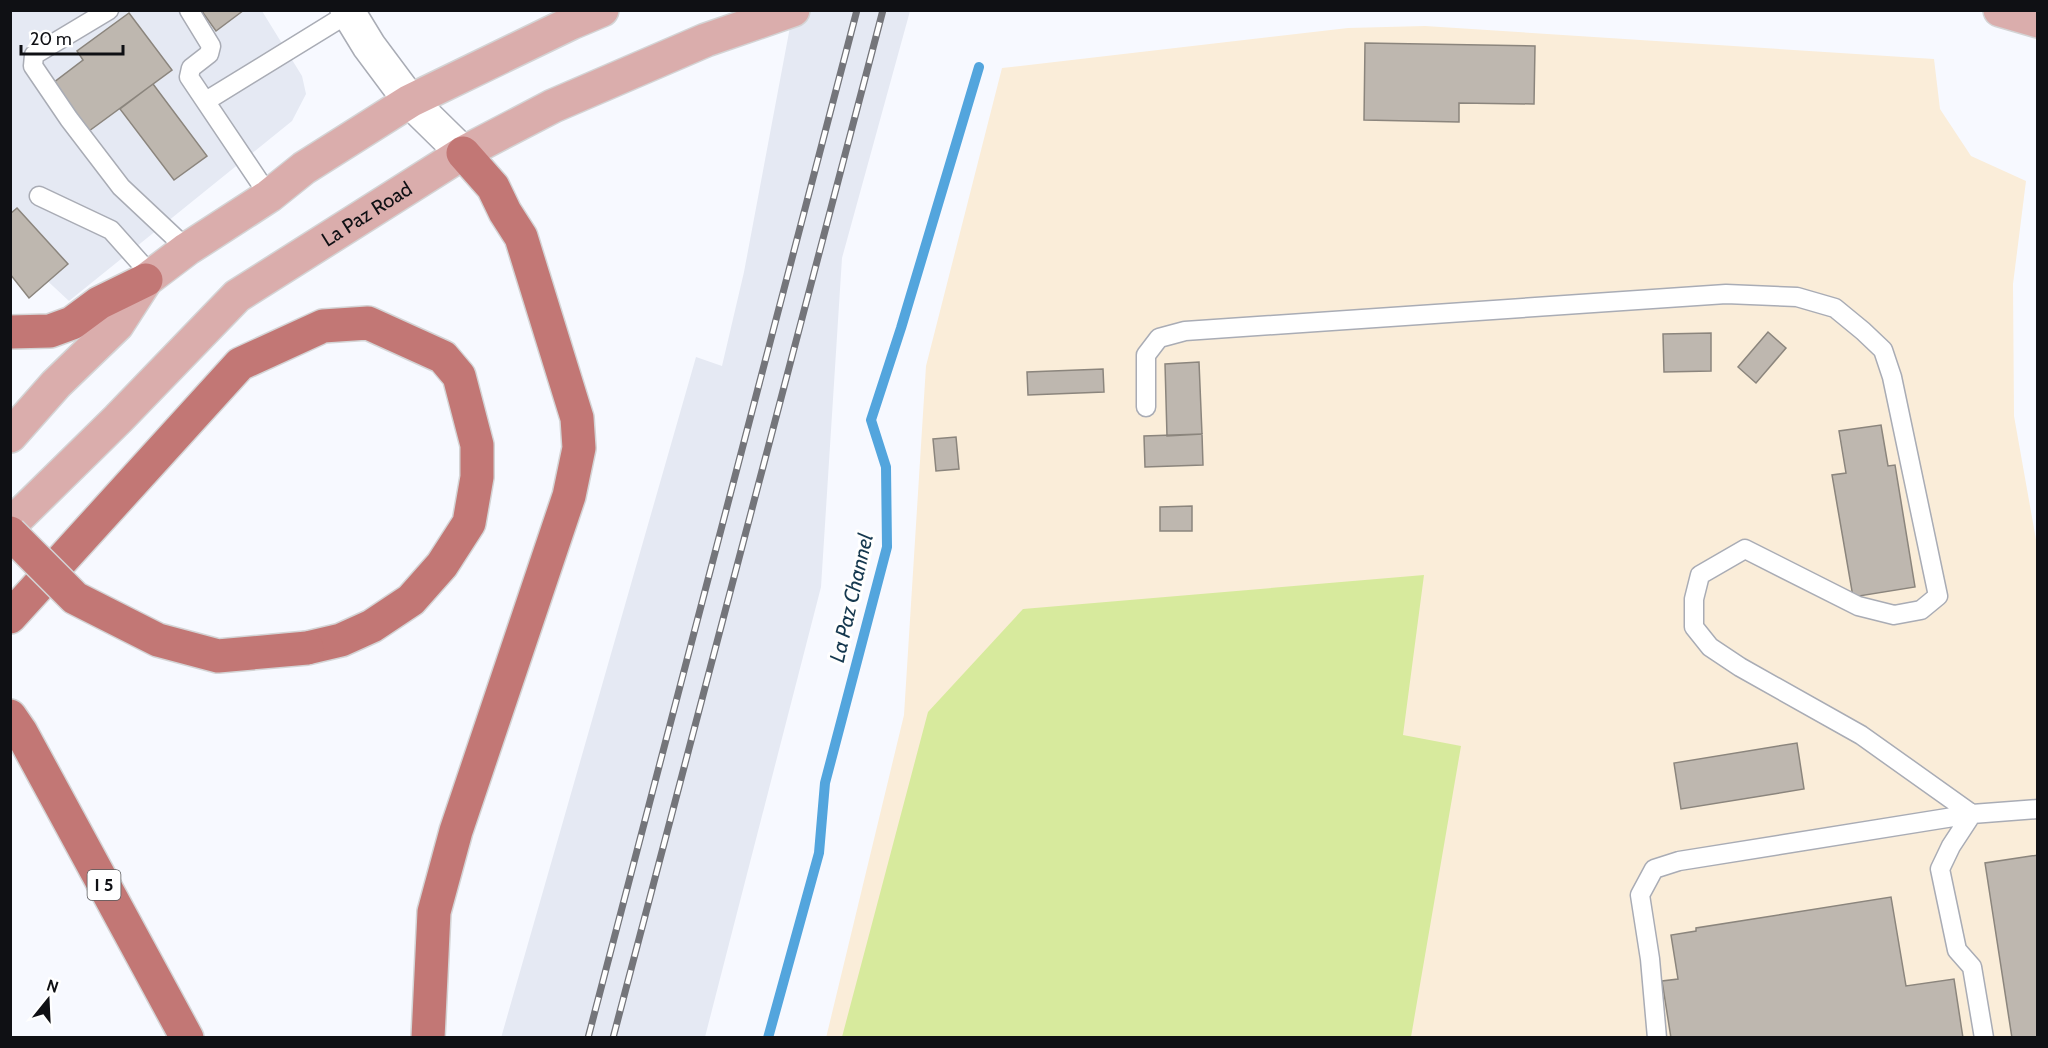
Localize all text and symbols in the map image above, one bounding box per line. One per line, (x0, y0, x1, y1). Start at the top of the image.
scale bar (21, 18, 123, 56)
text: 20 m (30, 28, 72, 50)
street label: La Paz Road (317, 176, 416, 251)
water label: La Paz Channel (824, 531, 878, 665)
road number: I 5 (88, 870, 120, 900)
north arrow (18, 970, 78, 1030)
text: N (44, 975, 61, 997)

